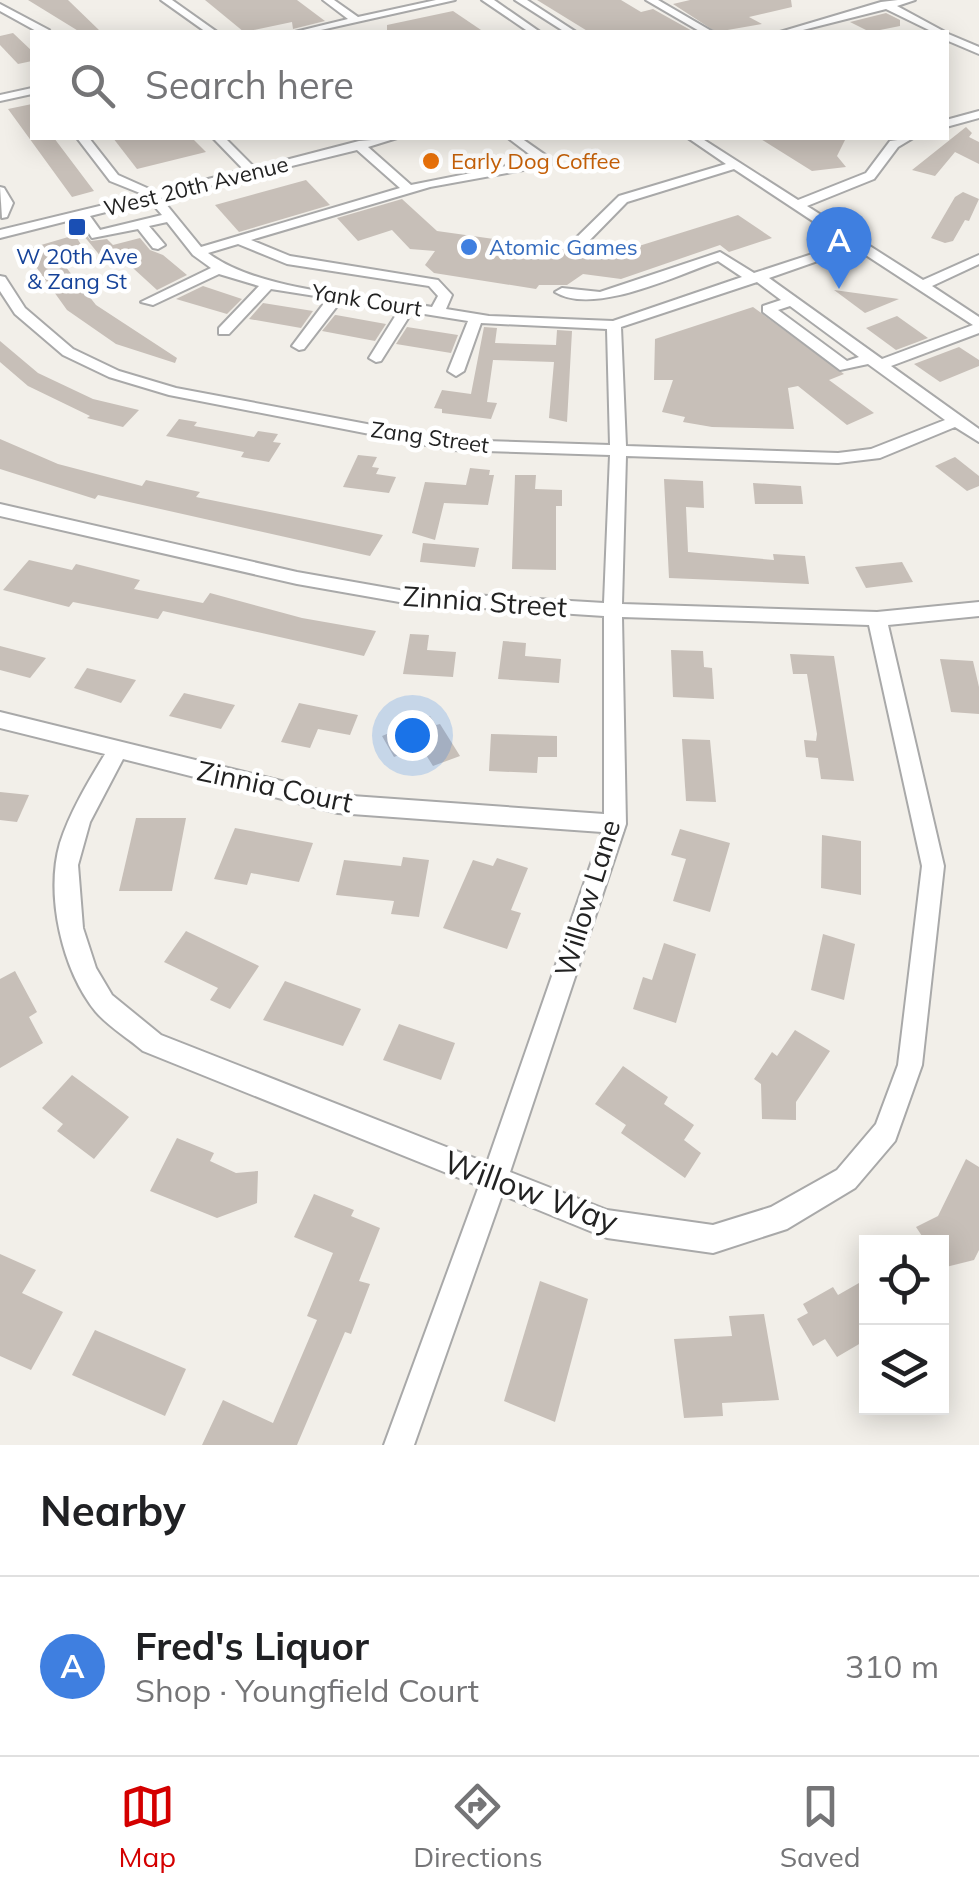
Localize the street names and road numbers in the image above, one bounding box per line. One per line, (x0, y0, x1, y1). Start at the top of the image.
street label: West 20th Avenue (101, 150, 291, 222)
street label: Yank Court (309, 277, 424, 323)
street label: Zang Street (369, 415, 491, 459)
street label: Zinnia Street (402, 578, 568, 624)
street label: Zinnia Court (194, 752, 356, 820)
street label: Willow Lane (547, 815, 627, 981)
street label: Willow Way (438, 1141, 624, 1241)

